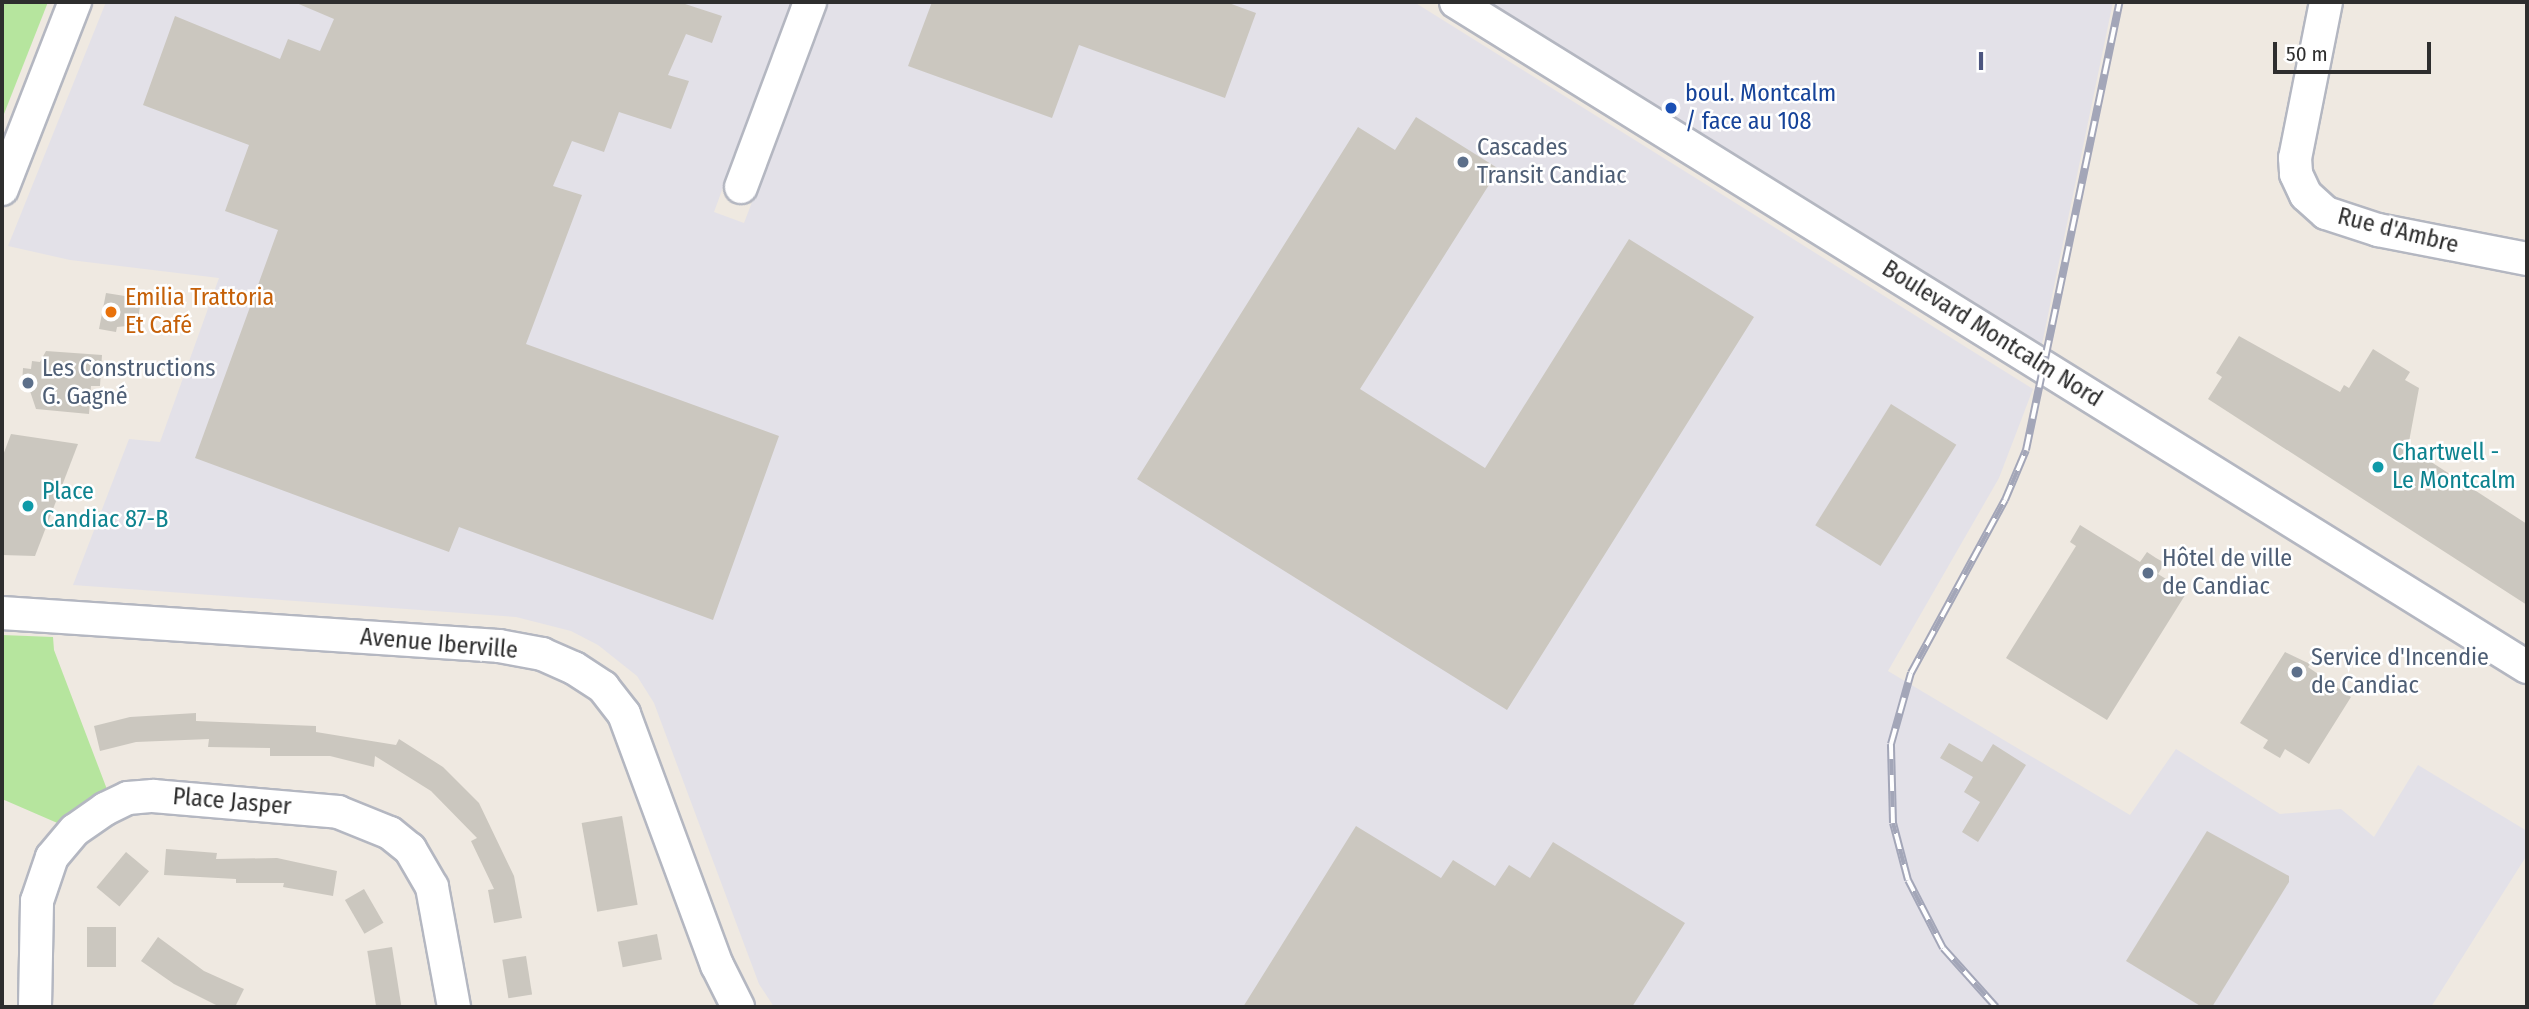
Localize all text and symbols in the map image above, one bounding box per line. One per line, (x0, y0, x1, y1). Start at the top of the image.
scale bar (2277, 28, 2434, 72)
text: 50 m (2286, 41, 2328, 67)
district label: I (1978, 46, 1984, 78)
place label: boul. Montcalm / face au 108 (1685, 80, 1836, 136)
marker: boul. Montcalm / face au 108 (1663, 100, 1679, 116)
place label: Cascades Transit Candiac (1477, 134, 1627, 190)
marker: Cascades Transit Candiac (1455, 154, 1471, 170)
street label: Rue d'Ambre (2335, 202, 2461, 260)
street label: Boulevard Montcalm Nord (1877, 254, 2107, 414)
place label: Emilia Trattoria Et Café (125, 284, 274, 340)
marker: Emilia Trattoria Et Café (103, 304, 119, 320)
place label: Les Constructions G. Gagné (42, 355, 216, 411)
marker: Les Constructions G. Gagné (20, 375, 36, 391)
place label: Chartwell - Le Montcalm (2392, 439, 2516, 495)
marker: Chartwell - Le Montcalm (2370, 459, 2386, 475)
place label: Place Candiac 87-B (42, 478, 168, 534)
marker: Place Candiac 87-B (20, 498, 36, 514)
place label: Hôtel de ville de Candiac (2162, 545, 2292, 601)
marker: Hôtel de ville de Candiac (2140, 565, 2156, 581)
street label: Avenue Iberville (359, 623, 519, 665)
place label: Service d'Incendie de Candiac (2311, 644, 2489, 700)
marker: Service d'Incendie de Candiac (2289, 664, 2305, 680)
street label: Place Jasper (171, 782, 293, 822)

